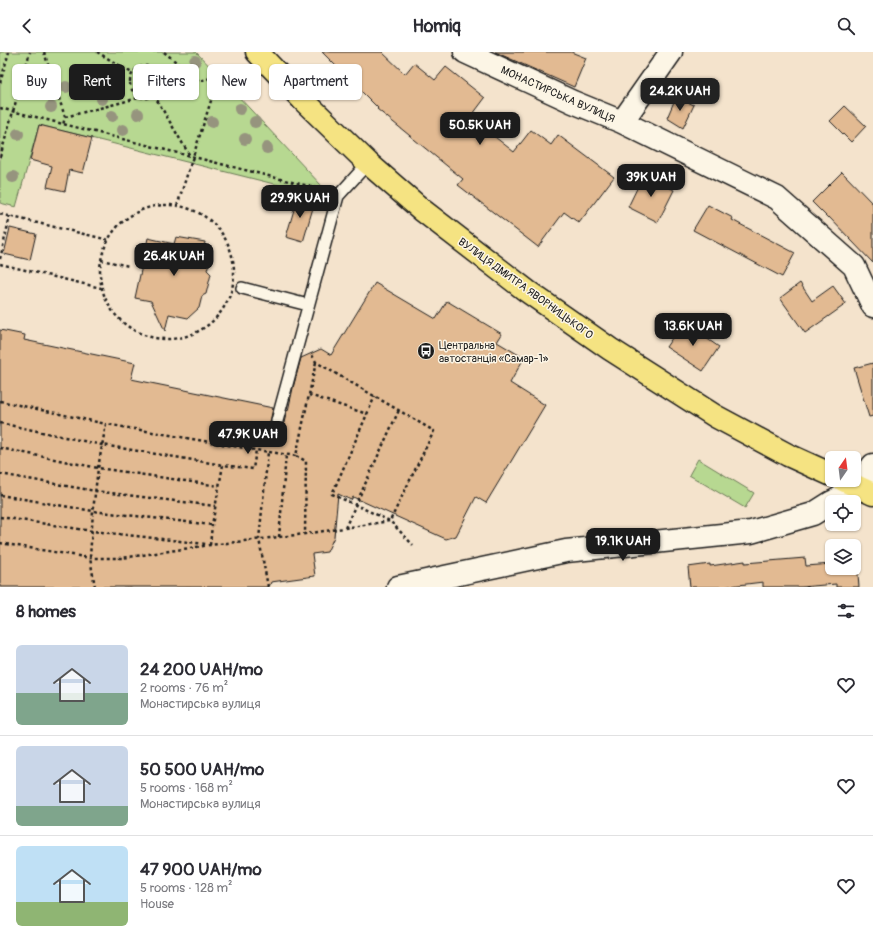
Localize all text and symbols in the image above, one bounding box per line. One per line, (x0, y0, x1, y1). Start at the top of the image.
icon: back (16, 15, 38, 37)
text: Homiq (412, 15, 461, 38)
icon: search (835, 15, 857, 37)
street label: МОНАСТИРСЬКА ВУЛИЦЯ (499, 63, 617, 125)
chip: Buy (12, 64, 61, 100)
chip: Rent (69, 64, 125, 100)
chip: Filters (133, 64, 199, 100)
chip: New (207, 64, 261, 100)
chip: Apartment (269, 64, 362, 100)
pin: 24.2K UAH (634, 78, 726, 112)
text: 24.2K UAH (650, 83, 710, 99)
pin: 50.5K UAH (434, 112, 526, 146)
text: 50.5K UAH (449, 117, 511, 133)
pin: 39K UAH (614, 164, 688, 198)
text: 39K UAH (626, 169, 676, 185)
pin: 29.9K UAH (254, 185, 346, 219)
text: 29.9K UAH (270, 190, 330, 206)
street label: ВУЛИЦЯ ДМИТРА ЯВОРНИЦЬКОГО (456, 235, 596, 342)
pin: 26.4K UAH (128, 243, 220, 277)
text: 26.4K UAH (143, 248, 205, 264)
pin: 13.6K UAH (647, 313, 739, 347)
text: 13.6K UAH (664, 318, 722, 334)
place label: Центральна автостанція «Самар-1» (439, 339, 549, 365)
bus stop icon: Центральна автостанція «Самар-1» (416, 341, 436, 361)
pin: 47.9K UAH (202, 421, 294, 455)
text: 47.9K UAH (218, 426, 278, 442)
north arrow (825, 451, 861, 487)
map controls (825, 451, 861, 575)
button: locate (825, 495, 861, 531)
pin: 19.1K UAH (577, 528, 669, 562)
text: 19.1K UAH (595, 533, 651, 549)
button: layers (825, 539, 861, 575)
icon: filters (835, 600, 857, 622)
text: 8 homes (16, 601, 76, 622)
text: 24 200 UAH/mo (140, 659, 263, 680)
icon: home (48, 661, 96, 709)
icon: heart (835, 674, 857, 696)
text: 2 rooms · 76 m² (140, 680, 228, 696)
text: Монастирська вулиця (140, 696, 261, 712)
text: 50 500 UAH/mo (140, 759, 264, 780)
icon: home (48, 762, 96, 810)
icon: heart (835, 775, 857, 797)
text: 5 rooms · 168 m² (140, 780, 233, 796)
text: Монастирська вулиця (140, 796, 261, 812)
text: 47 900 UAH/mo (140, 859, 262, 880)
icon: home (48, 862, 96, 910)
icon: heart (835, 875, 857, 897)
text: 5 rooms · 128 m² (140, 880, 233, 896)
text: House (140, 896, 174, 912)

